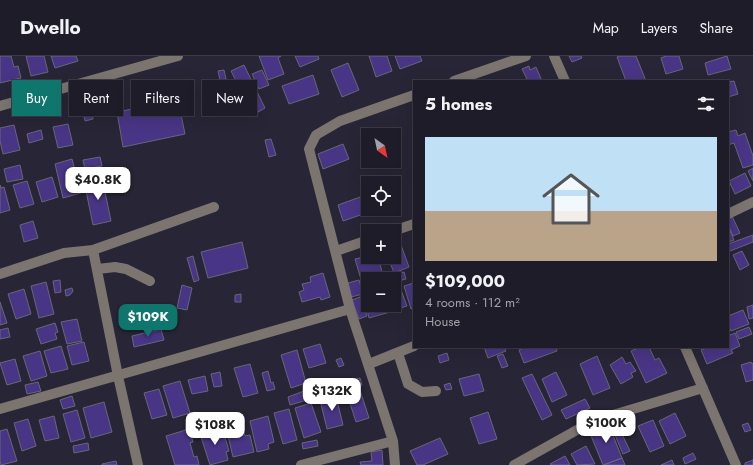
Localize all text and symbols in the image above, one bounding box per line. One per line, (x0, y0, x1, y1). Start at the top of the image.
text: Dwello (20, 14, 81, 41)
text: Map (593, 18, 619, 38)
text: Layers (641, 18, 677, 38)
text: Share (699, 18, 733, 38)
chip: Buy (12, 80, 61, 116)
chip: Rent (69, 80, 123, 116)
chip: Filters (131, 80, 194, 116)
chip: New (202, 80, 257, 116)
text: 5 homes (425, 92, 492, 116)
icon: filters (695, 93, 717, 115)
north arrow (361, 128, 401, 168)
map controls (361, 128, 401, 312)
icon: home (535, 163, 607, 235)
pin: $40.8K (65, 167, 131, 201)
text: $40.8K (74, 170, 122, 189)
button: locate (361, 176, 401, 216)
button: + (361, 224, 401, 264)
text: $109,000 (425, 269, 505, 293)
button: − (361, 272, 401, 312)
text: 4 rooms · 112 m² (425, 293, 520, 312)
pin: $109K (120, 304, 176, 338)
text: $109K (127, 307, 169, 326)
text: House (425, 312, 460, 331)
pin: $132K (304, 378, 360, 412)
text: $132K (312, 381, 352, 400)
pin: $100K (578, 410, 634, 444)
pin: $108K (187, 412, 243, 446)
text: $100K (585, 413, 627, 432)
text: $108K (195, 415, 235, 434)

